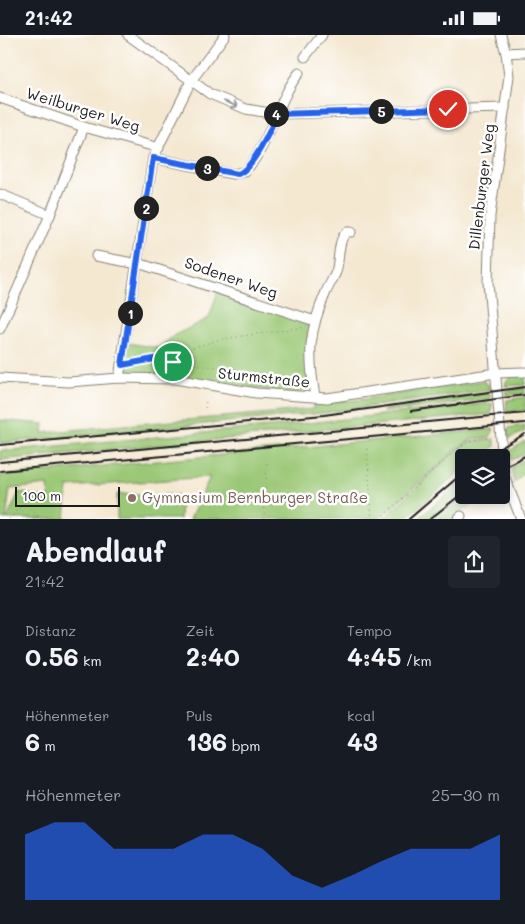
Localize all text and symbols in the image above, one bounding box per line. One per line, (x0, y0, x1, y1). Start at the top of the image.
text: 21:42 (25, 5, 73, 30)
street label: Weilburger Weg (24, 82, 143, 136)
pin (427, 88, 469, 130)
icon: check (434, 95, 462, 123)
pin: 5 (368, 99, 394, 123)
one-way arrow (223, 100, 238, 109)
pin: 4 (264, 101, 288, 127)
text: 5 (377, 102, 386, 121)
text: 4 (272, 105, 281, 124)
street label: Dillenburger Weg (463, 122, 499, 251)
pin: 3 (194, 155, 220, 181)
text: 3 (203, 159, 212, 178)
pin: 2 (134, 195, 158, 221)
text: 2 (143, 199, 150, 218)
street label: Sodener Weg (182, 252, 281, 302)
pin: 1 (118, 301, 142, 325)
text: 1 (127, 304, 134, 323)
pin (152, 341, 194, 383)
icon: arrive (159, 348, 187, 376)
street label: Sturmstraße (217, 362, 311, 392)
map controls (455, 449, 510, 504)
button: layers (455, 449, 510, 504)
scale bar (15, 484, 120, 507)
text: 100 m (22, 486, 61, 505)
place label: Gymnasium Bernburger Straße (142, 487, 368, 507)
marker: Gymnasium Bernburger Straße (126, 492, 138, 504)
text: Abendlauf (25, 533, 166, 569)
button: share (448, 536, 500, 588)
text: 21:42 (25, 570, 64, 591)
text: Distanz (25, 621, 76, 640)
text: Zeit (186, 621, 215, 640)
text: Tempo (347, 621, 392, 640)
text: 0.56 (25, 640, 79, 672)
text: 2:40 (186, 640, 240, 672)
text: 4:45 (347, 640, 401, 672)
text: km (79, 651, 102, 670)
text: /km (401, 651, 432, 670)
text: Höhenmeter (25, 706, 109, 725)
text: Puls (186, 706, 213, 725)
text: kcal (347, 706, 375, 725)
text: 6 (25, 725, 40, 757)
text: 136 (186, 725, 227, 757)
text: 43 (347, 725, 378, 757)
text: m (40, 736, 56, 755)
text: bpm (227, 736, 260, 755)
text: Höhenmeter (25, 784, 121, 805)
text: 25–30 m (432, 784, 500, 805)

